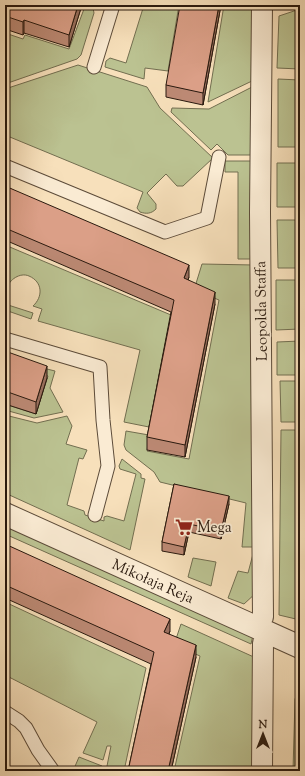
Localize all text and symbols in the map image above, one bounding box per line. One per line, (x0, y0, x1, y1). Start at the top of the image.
street label: Leopolda Staffa (251, 261, 274, 361)
supermarket icon: Mega (174, 517, 194, 537)
place label: Mega (197, 518, 232, 539)
street label: Mikołaja Reja (108, 555, 197, 610)
north arrow (243, 714, 283, 754)
text: N (258, 717, 268, 733)

